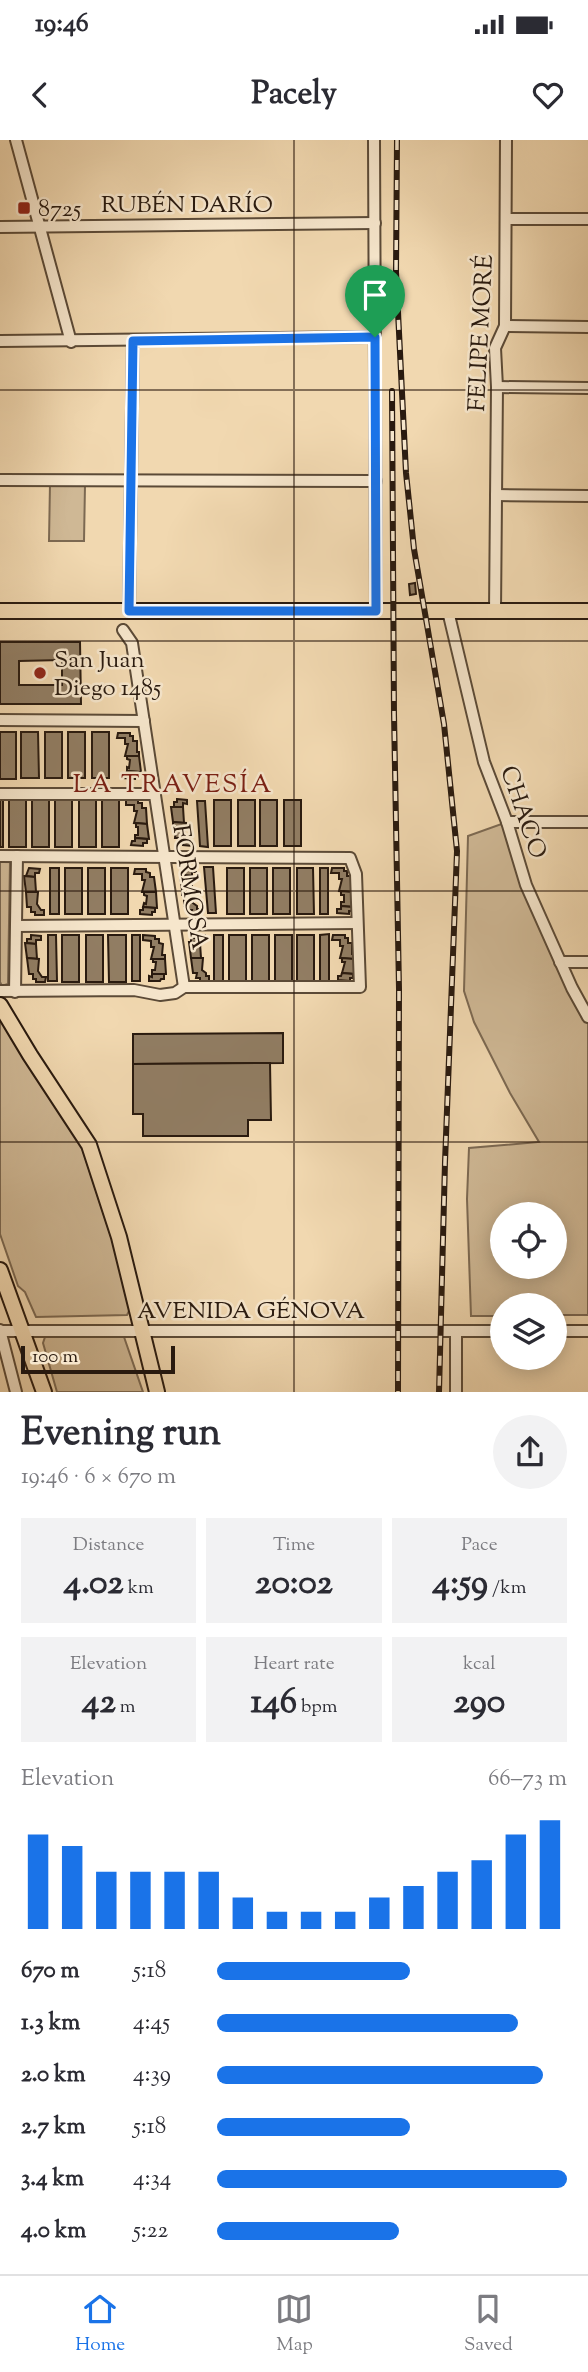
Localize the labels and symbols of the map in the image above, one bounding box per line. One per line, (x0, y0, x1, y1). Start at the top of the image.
street label: RUBÉN DARÍO (101, 189, 273, 223)
place label: 8725 (38, 193, 81, 227)
marker: 8725 (16, 200, 32, 216)
street label: FELIPE MORÉ (461, 253, 503, 412)
pin (345, 265, 405, 337)
place label: San Juan Diego 1485 (54, 644, 161, 706)
marker: San Juan Diego 1485 (32, 665, 48, 681)
street label: CHACO (490, 761, 554, 864)
district label: LA TRAVESÍA (73, 767, 273, 804)
street label: FORMOSA (162, 822, 216, 953)
street label: AVENIDA GÉNOVA (137, 1295, 366, 1329)
scale bar (21, 1343, 175, 1375)

